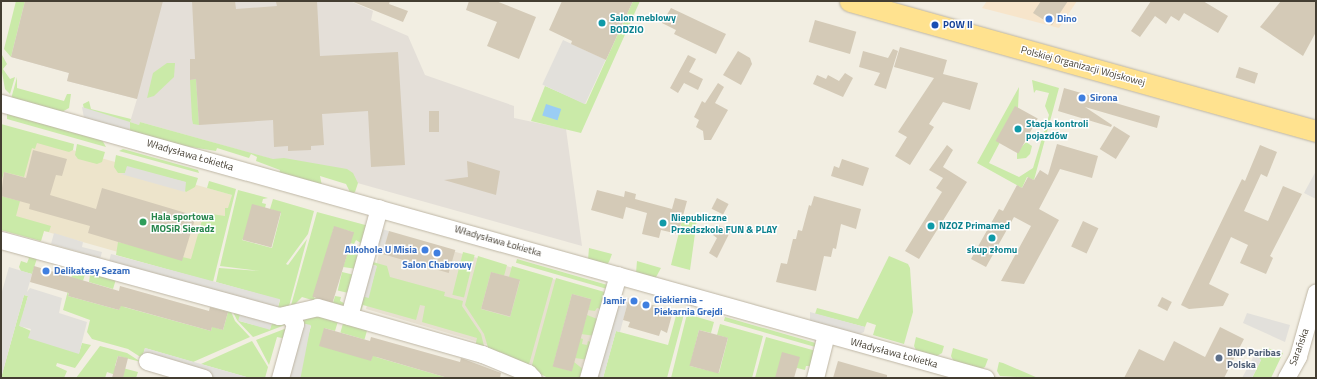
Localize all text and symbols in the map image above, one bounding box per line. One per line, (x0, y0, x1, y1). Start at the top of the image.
place label: Salon meblowy BODZIO (610, 11, 676, 34)
place label: Dino (1057, 13, 1077, 25)
marker: Dino (1044, 14, 1054, 24)
marker: Salon meblowy BODZIO (597, 18, 607, 28)
place label: POW II (943, 19, 973, 31)
marker: POW II (930, 20, 940, 30)
street label: Polskiej Organizacji Wojskowej (1020, 44, 1146, 88)
place label: Sirona (1090, 92, 1118, 104)
marker: Sirona (1077, 93, 1087, 103)
place label: Stacja kontroli pojazdów (1026, 117, 1088, 140)
marker: Stacja kontroli pojazdów (1013, 124, 1023, 134)
street label: Władysława Łokietka (145, 137, 235, 173)
place label: Hala sportowa MOSiR Sieradz (151, 210, 214, 234)
place label: Niepubliczne Przedszkole FUN & PLAY (671, 211, 777, 234)
marker: Hala sportowa MOSiR Sieradz (138, 217, 148, 227)
marker: Niepubliczne Przedszkole FUN & PLAY (658, 218, 668, 228)
place label: NZOZ Primamed (939, 220, 1010, 232)
marker: NZOZ Primamed (926, 221, 936, 231)
street label: Władysława Łokietka (453, 223, 543, 259)
marker: skup złomu (987, 233, 997, 243)
place label: Alkohole U Misia (345, 244, 417, 256)
place label: skup złomu (967, 244, 1017, 256)
marker: Alkohole U Misia (420, 245, 430, 255)
marker: Salon Chabrowy (432, 248, 442, 258)
place label: Salon Chabrowy (402, 259, 472, 271)
place label: Delikatesy Sezam (54, 265, 130, 277)
marker: Delikatesy Sezam (41, 266, 51, 276)
place label: Ciekiernia - Piekarnia Grejdi (654, 293, 723, 316)
place label: Jamir (603, 295, 626, 307)
marker: Jamir (629, 296, 639, 306)
marker: Ciekiernia - Piekarnia Grejdi (641, 300, 651, 310)
street label: Sarańska (1287, 327, 1311, 367)
street label: Władysława Łokietka (849, 336, 939, 370)
place label: BNP Paribas Polska (1227, 346, 1281, 370)
marker: BNP Paribas Polska (1214, 353, 1224, 363)

